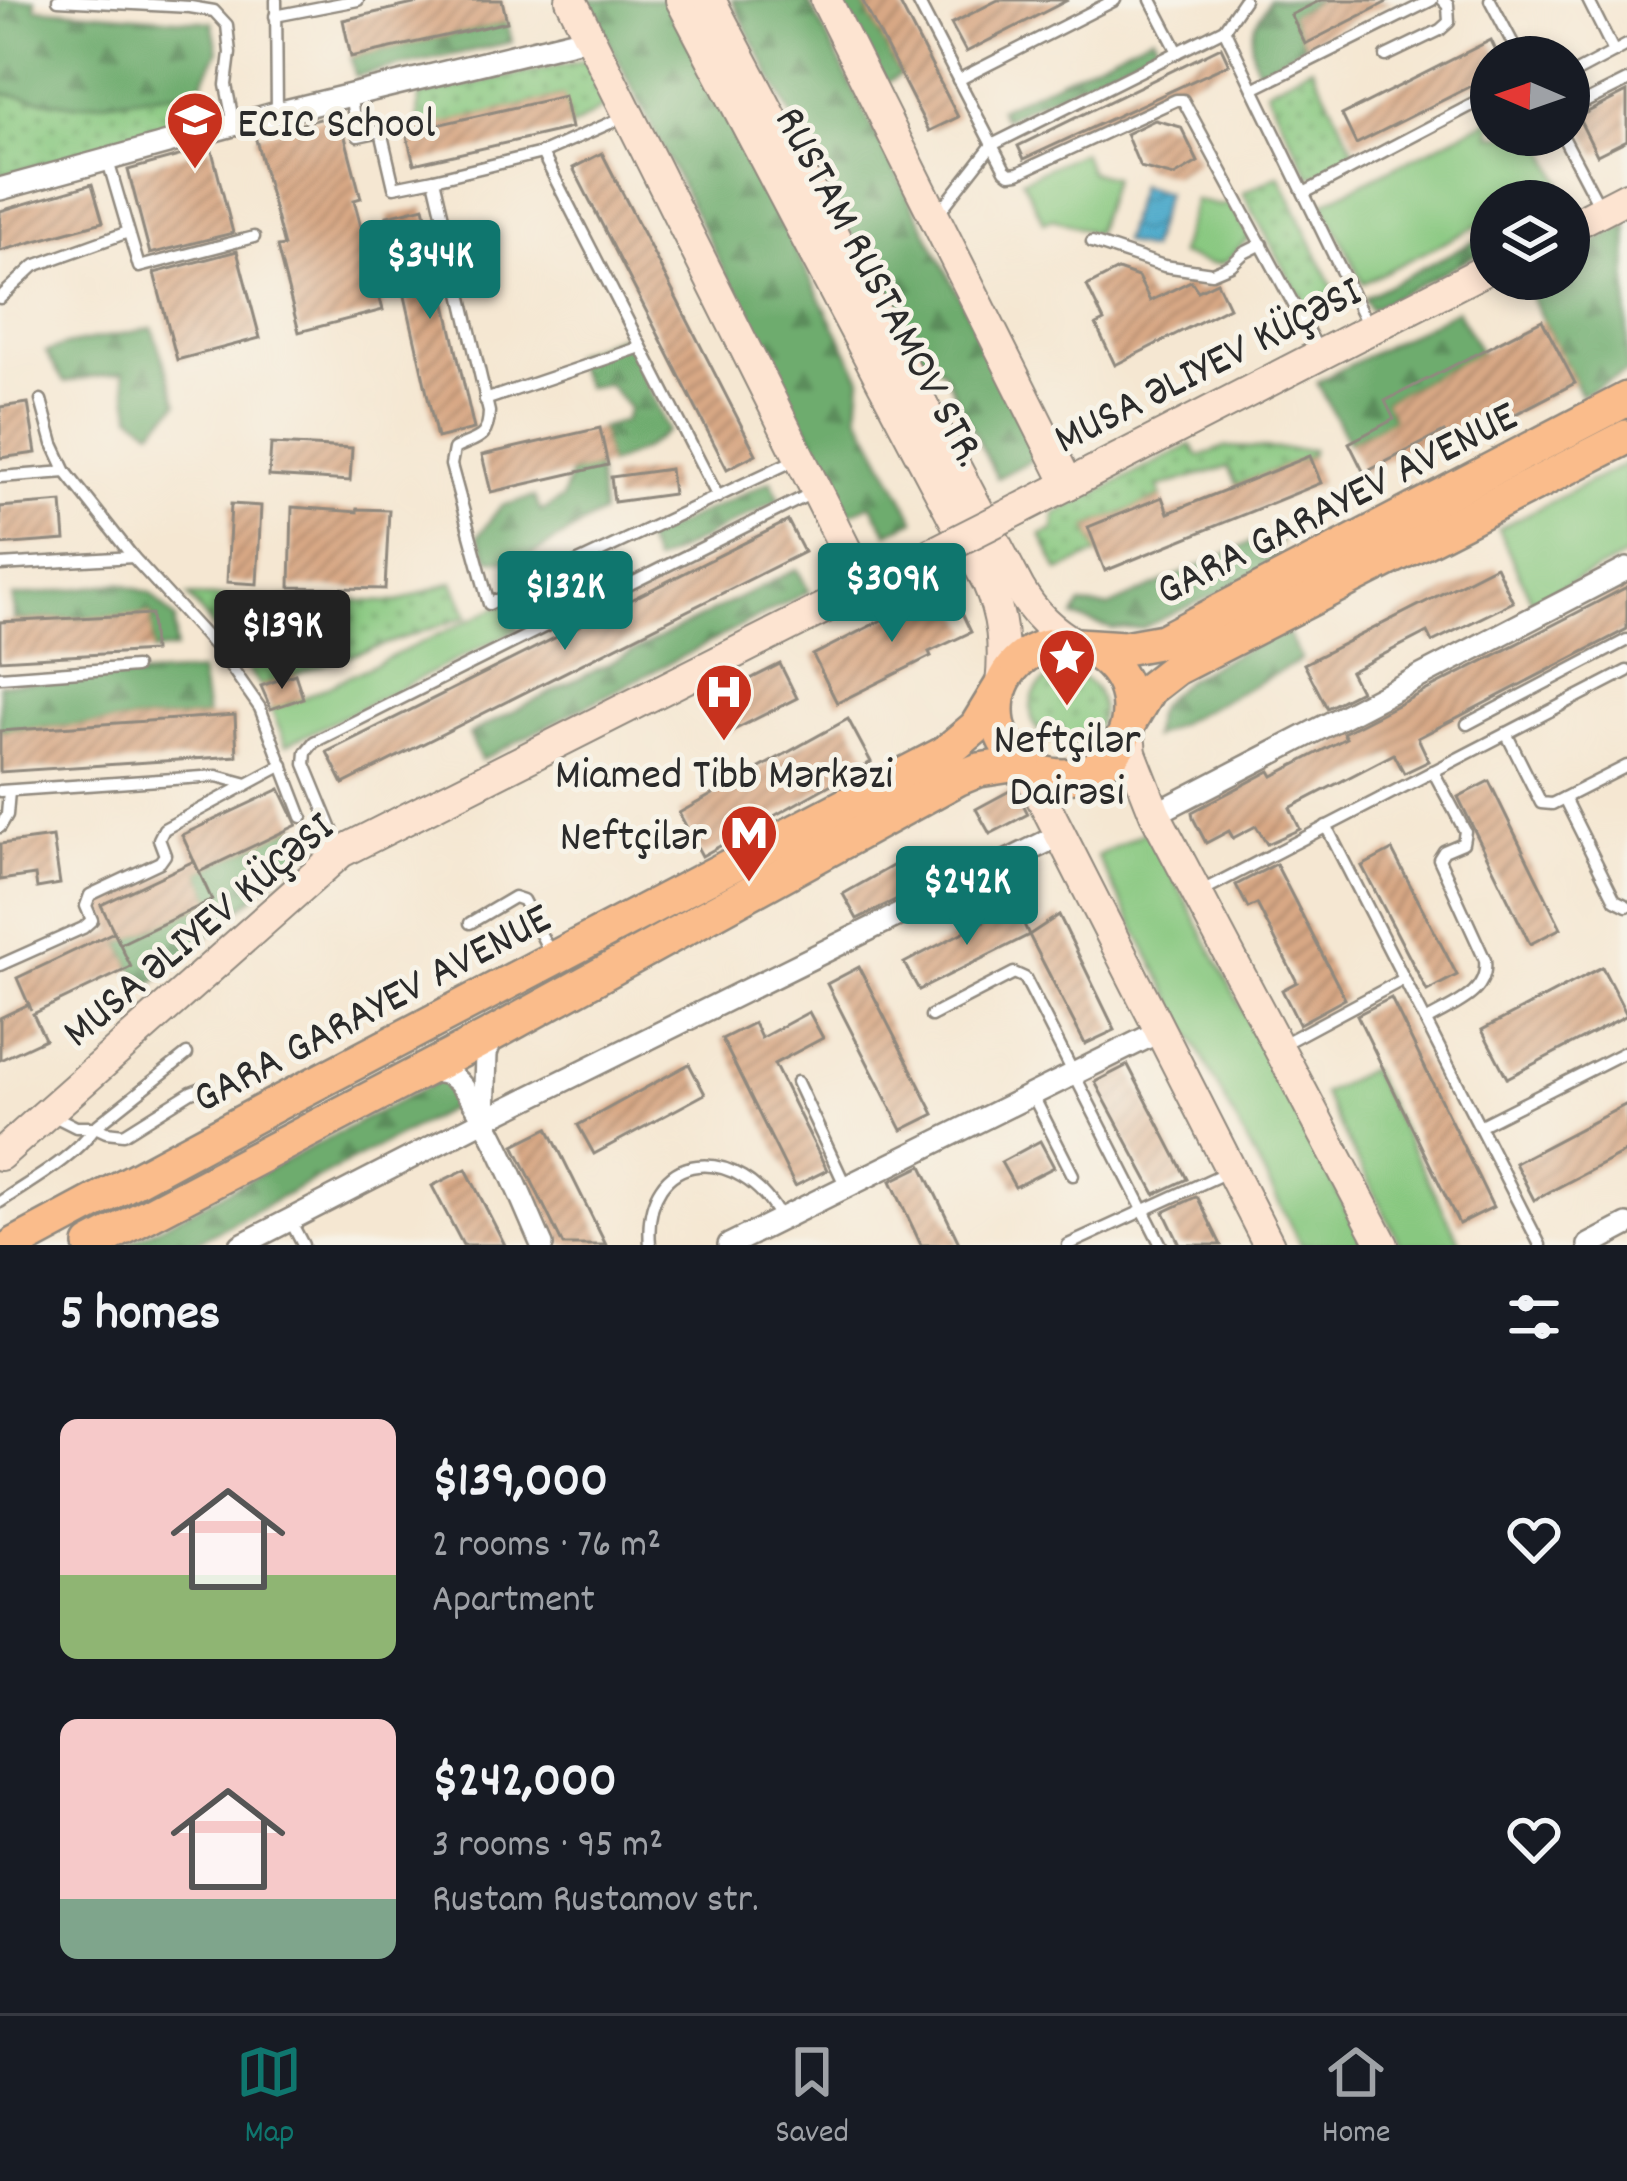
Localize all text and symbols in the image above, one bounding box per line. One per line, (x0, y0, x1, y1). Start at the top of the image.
north arrow (1470, 36, 1590, 156)
map controls (1470, 36, 1590, 300)
school or university icon: ECIC School (164, 89, 226, 171)
place label: ECIC School (237, 95, 436, 159)
street label: RUSTAM RUSTAMOV STR. (755, 97, 999, 480)
button: layers (1470, 180, 1590, 300)
pin: $344K (346, 220, 514, 322)
text: $344K (386, 231, 474, 286)
street label: MUSA ƏLIYEV KÜÇƏSI (1044, 263, 1374, 474)
street label: GARA GARAYEV AVENUE (1146, 387, 1530, 625)
pin: $309K (808, 543, 976, 645)
pin: $132K (481, 551, 649, 653)
text: $309K (845, 554, 939, 609)
text: $132K (525, 562, 605, 617)
pin: $139K (198, 590, 366, 692)
text: $139K (241, 601, 323, 656)
place icon: Neftçilər Dairəsi (1036, 626, 1098, 708)
hospital icon: Miamed Tibb Mərkəzi (693, 661, 755, 743)
place label: Neftçilər Dairəsi (993, 711, 1141, 827)
place label: Miamed Tibb Mərkəzi (555, 746, 893, 810)
street label: MUSA ƏLIYEV KÜÇƏSI (50, 799, 351, 1066)
metro station icon: Neftçilər (718, 802, 780, 884)
place label: Neftçilər (560, 808, 707, 872)
pin: $242K (883, 846, 1051, 948)
text: $242K (923, 857, 1011, 912)
street label: GARA GARAYEV AVENUE (183, 890, 564, 1133)
text: 5 homes (60, 1281, 220, 1353)
icon: filters (1501, 1284, 1567, 1350)
text: $139,000 (432, 1448, 608, 1520)
icon: home (156, 1467, 300, 1611)
icon: heart (1501, 1506, 1567, 1572)
text: 2 rooms · 76 m² (432, 1520, 661, 1575)
text: Apartment (432, 1575, 595, 1630)
text: $242,000 (432, 1748, 617, 1820)
icon: home (156, 1767, 300, 1911)
icon: heart (1501, 1806, 1567, 1872)
text: 3 rooms · 95 m² (432, 1820, 663, 1875)
text: Rustam Rustamov str. (432, 1875, 759, 1930)
tab: Map (236, 2039, 302, 2158)
tab: Saved (775, 2039, 849, 2158)
tab: Home (1322, 2039, 1391, 2158)

